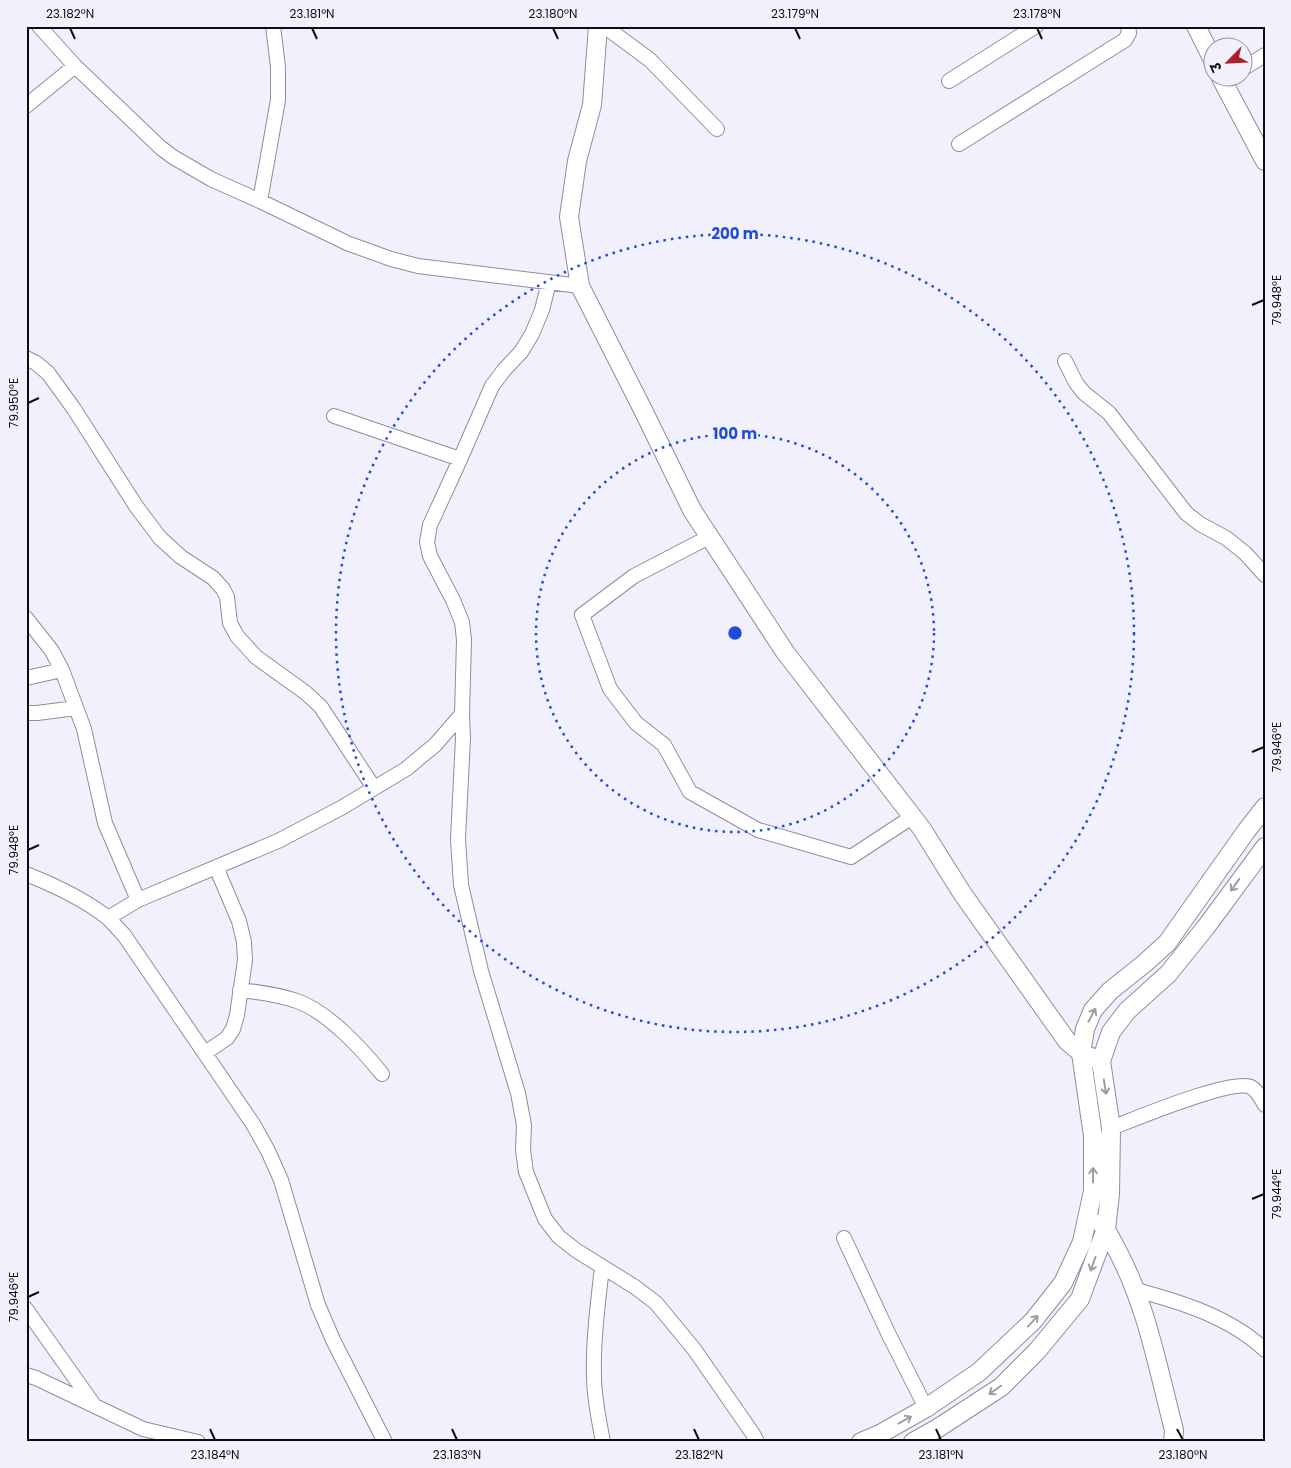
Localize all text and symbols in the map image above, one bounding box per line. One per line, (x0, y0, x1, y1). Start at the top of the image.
text: 23.182°N (46, 5, 94, 22)
text: 23.181°N (289, 5, 335, 22)
text: 23.180°N (529, 5, 577, 22)
text: 23.179°N (771, 5, 819, 22)
text: 23.178°N (1013, 5, 1061, 22)
north arrow (1204, 38, 1254, 88)
text: उ (1205, 59, 1227, 76)
text: 200 m (711, 223, 759, 244)
text: 79.948°E (1268, 275, 1285, 325)
text: 79.950°E (5, 378, 22, 428)
text: 100 m (713, 423, 757, 444)
centre of rings (726, 624, 744, 642)
text: 79.946°E (1268, 722, 1285, 772)
text: 79.948°E (5, 825, 22, 875)
one-way arrow (1230, 878, 1240, 892)
one-way arrow (1088, 1008, 1097, 1023)
one-way arrow (1100, 1079, 1110, 1095)
one-way arrow (1088, 1167, 1098, 1183)
text: 79.944°E (1268, 1169, 1285, 1219)
one-way arrow (1088, 1256, 1097, 1271)
text: 79.946°E (5, 1272, 22, 1322)
one-way arrow (1026, 1315, 1038, 1328)
one-way arrow (988, 1385, 1002, 1395)
one-way arrow (897, 1415, 912, 1425)
text: 23.184°N (191, 1446, 239, 1463)
text: 23.183°N (433, 1446, 481, 1463)
text: 23.182°N (675, 1446, 723, 1463)
text: 23.181°N (918, 1446, 964, 1463)
text: 23.180°N (1159, 1446, 1207, 1463)

